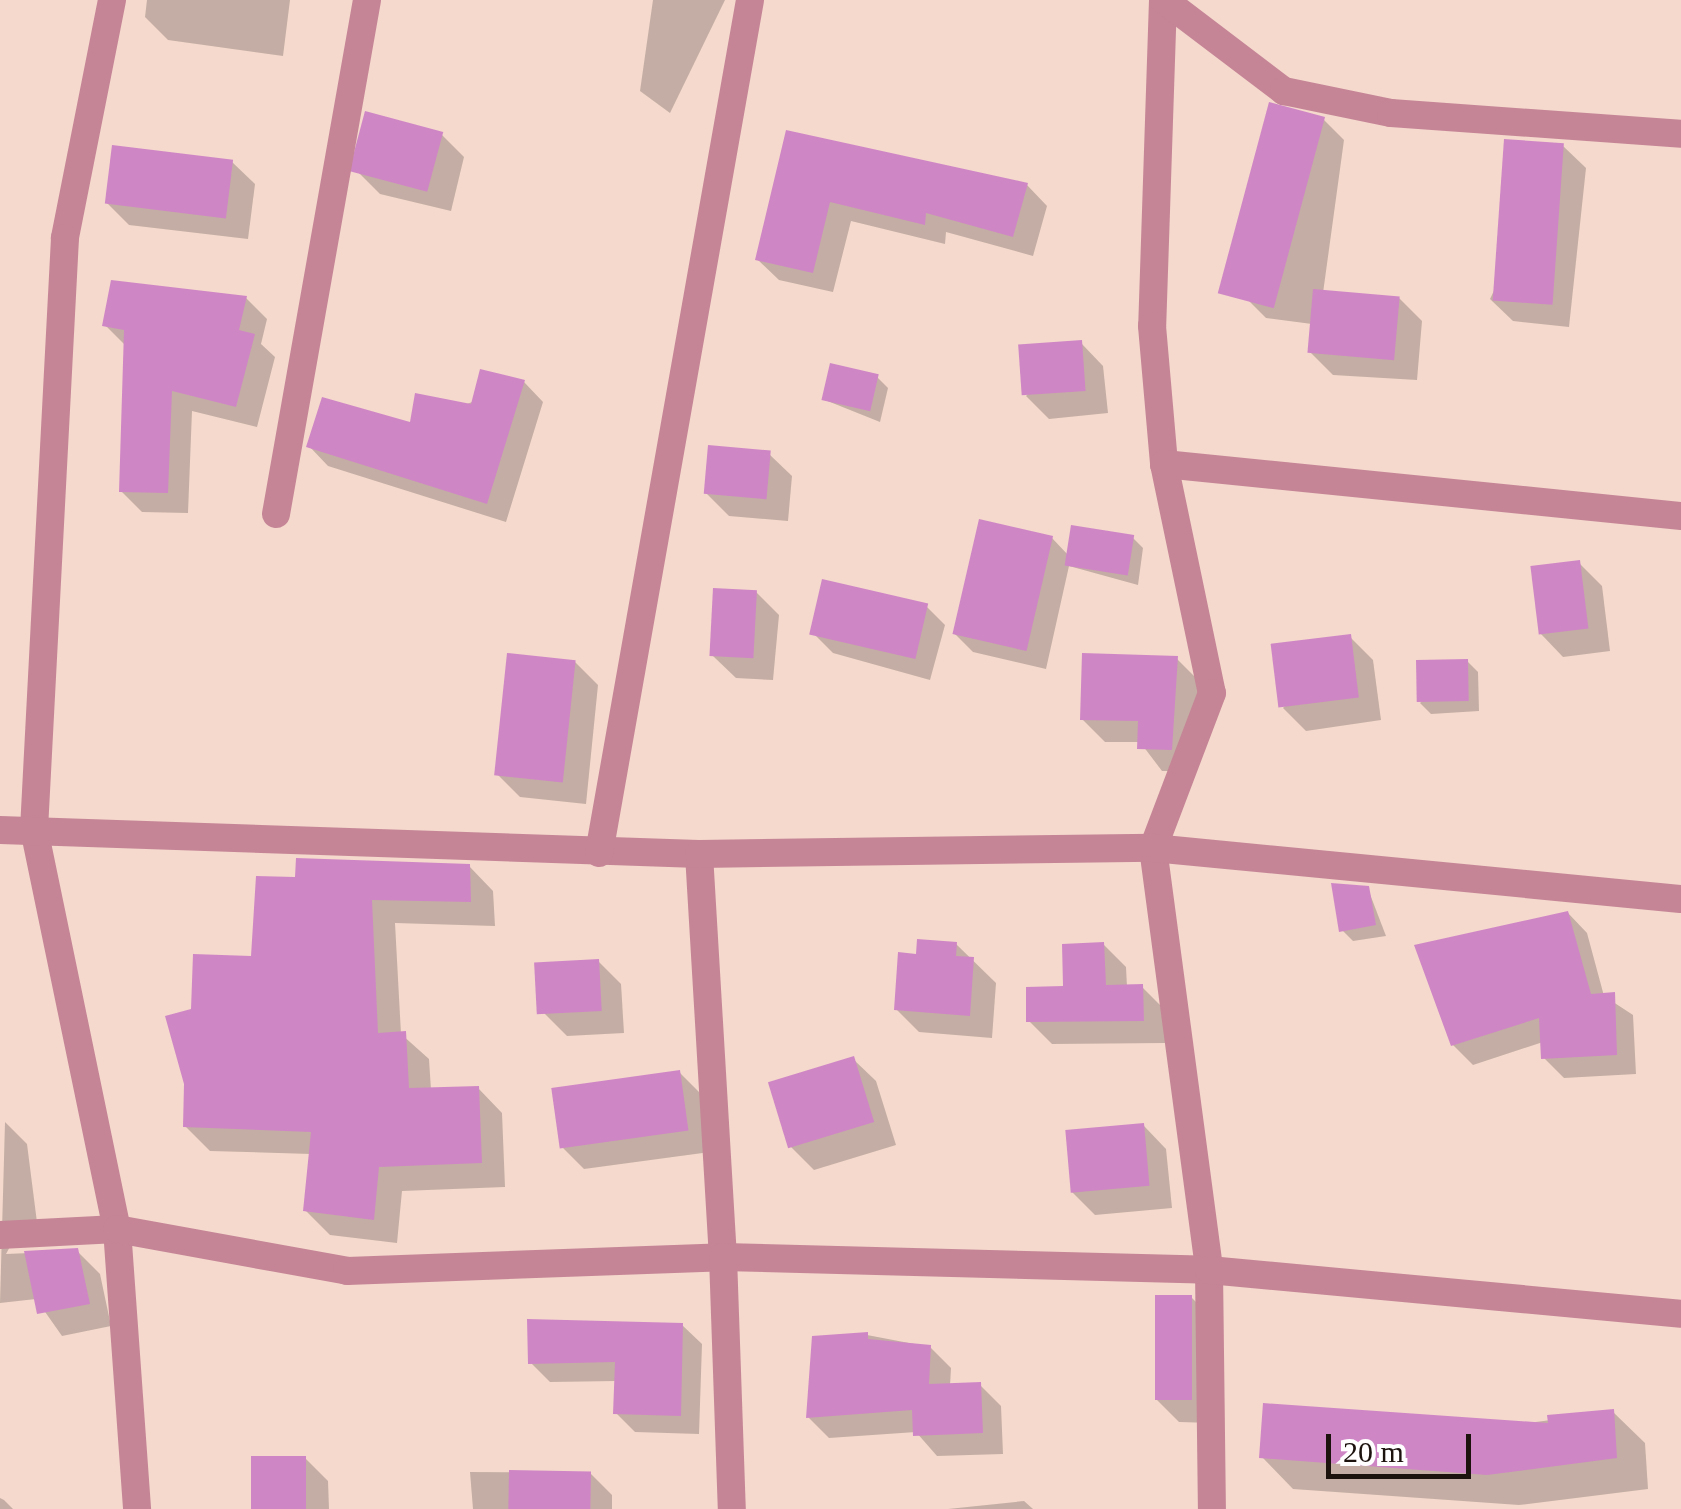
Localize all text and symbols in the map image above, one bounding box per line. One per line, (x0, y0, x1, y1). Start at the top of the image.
scale bar (1331, 1414, 1476, 1476)
text: 20 m (1343, 1435, 1404, 1468)

